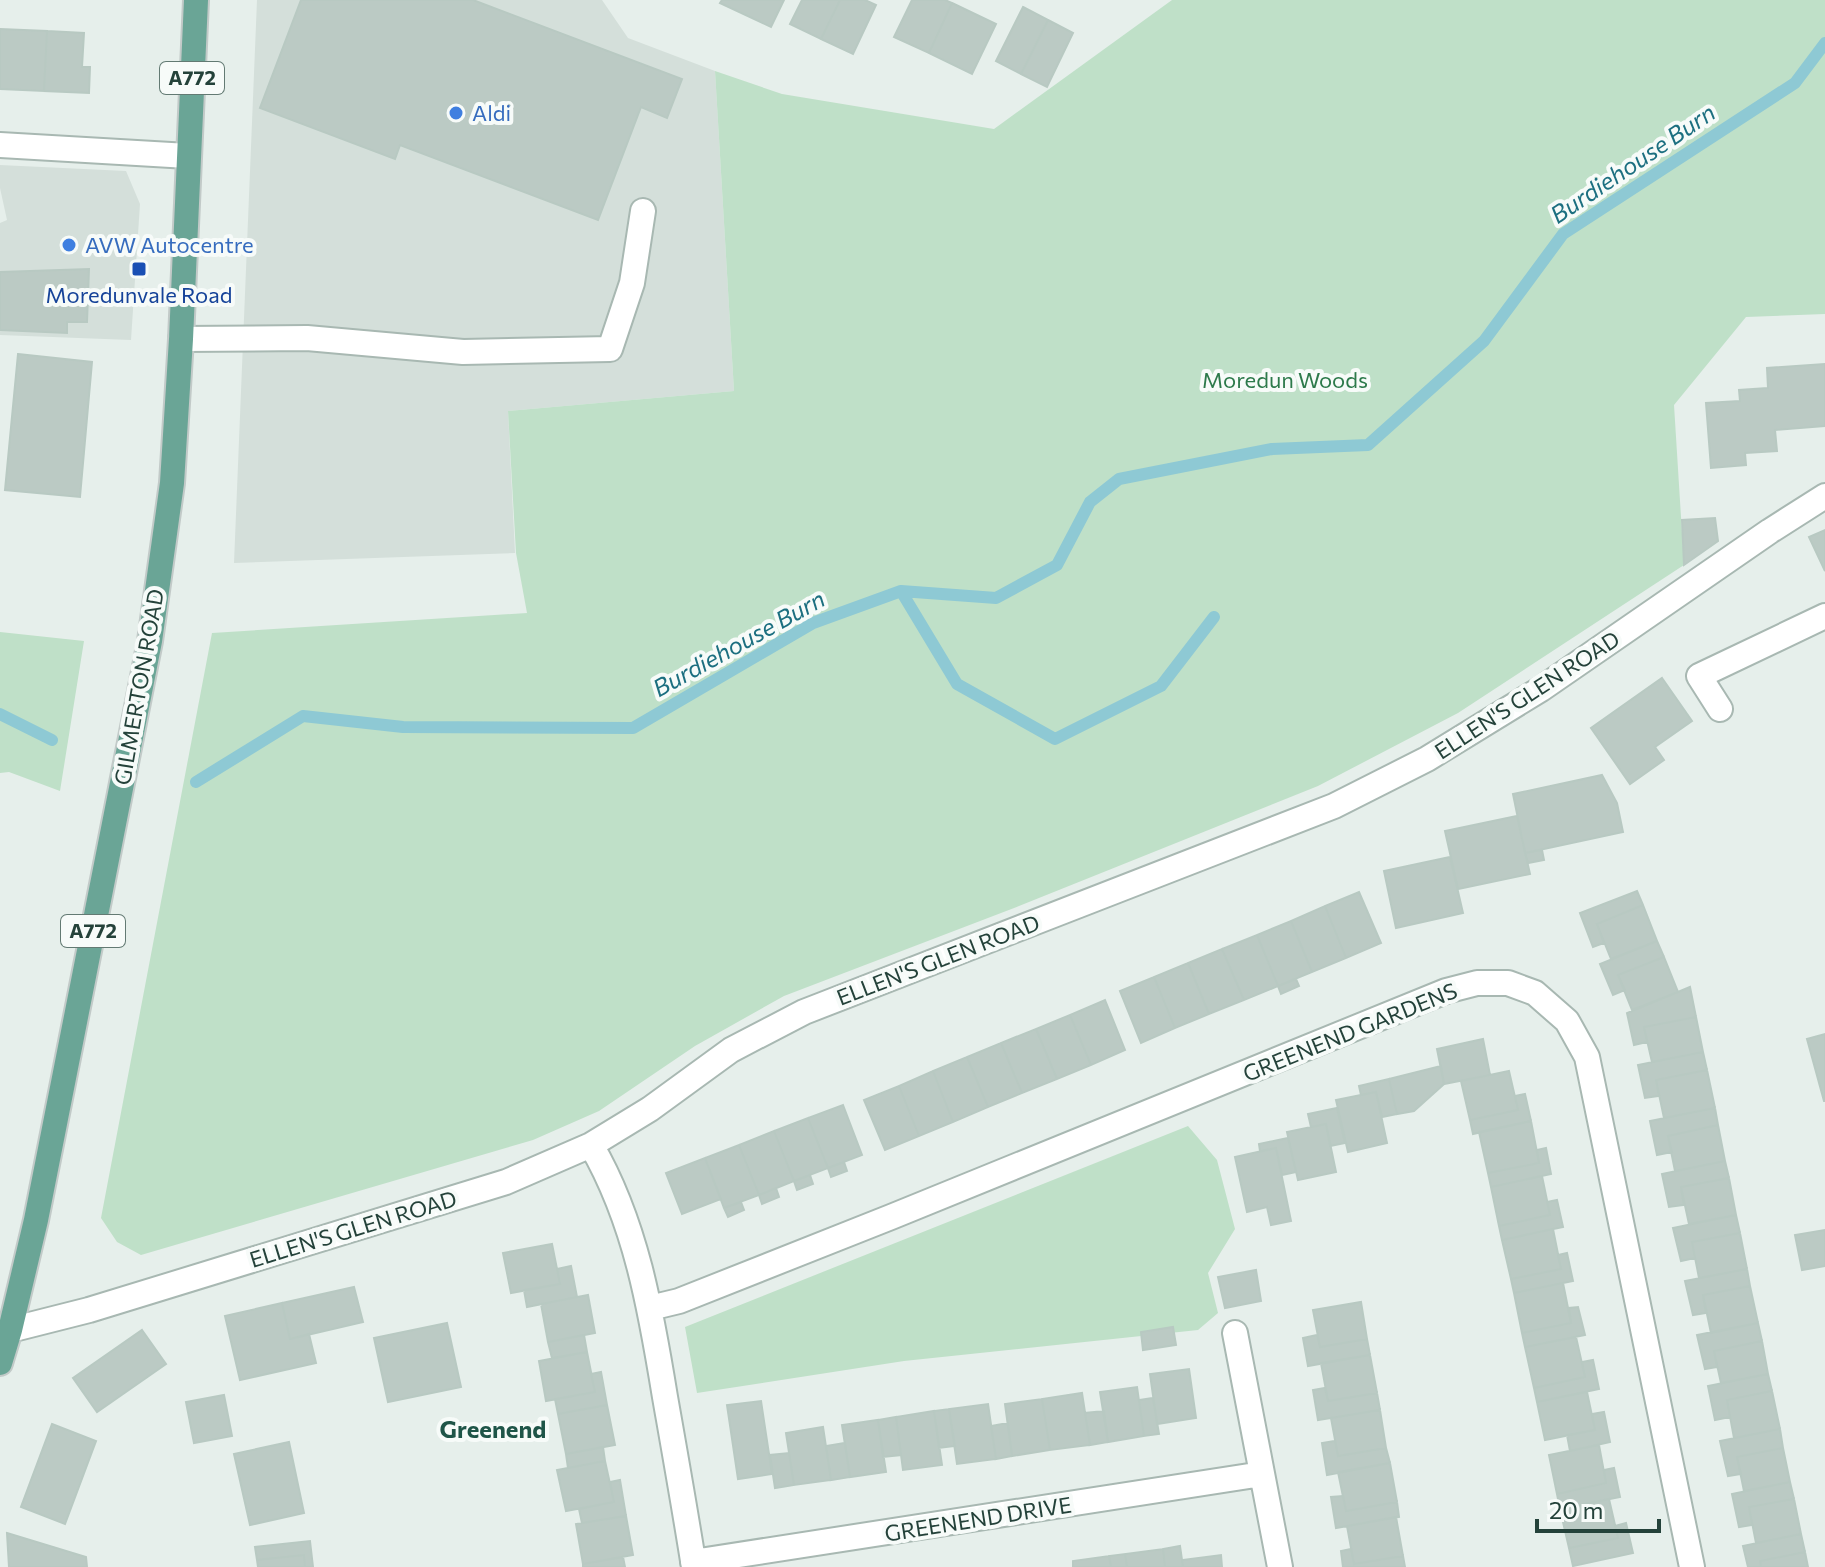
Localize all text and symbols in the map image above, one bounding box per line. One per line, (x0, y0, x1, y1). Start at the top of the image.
road number: A772 (160, 62, 224, 94)
water label: Burdiehouse Burn (1544, 97, 1720, 229)
place label: Aldi (472, 99, 511, 126)
marker: Aldi (447, 104, 465, 122)
place label: AVW Autocentre (85, 231, 254, 258)
marker: AVW Autocentre (60, 236, 78, 254)
marker: Moredunvale Road (130, 260, 148, 278)
place label: Moredunvale Road (46, 281, 232, 308)
park label: Moredun Woods (1202, 366, 1368, 393)
water label: Burdiehouse Burn (647, 583, 830, 702)
street label: GILMERTON ROAD (108, 587, 169, 787)
street label: ELLEN'S GLEN ROAD (1429, 625, 1624, 764)
street label: ELLEN'S GLEN ROAD (833, 908, 1043, 1011)
road number: A772 (61, 915, 125, 947)
street label: GREENEND GARDENS (1239, 976, 1461, 1087)
street label: ELLEN'S GLEN ROAD (246, 1184, 460, 1273)
district label: Greenend (440, 1414, 546, 1443)
scale bar (1537, 1483, 1659, 1533)
street label: GREENEND DRIVE (883, 1490, 1073, 1547)
text: 20 m (1549, 1495, 1603, 1524)

